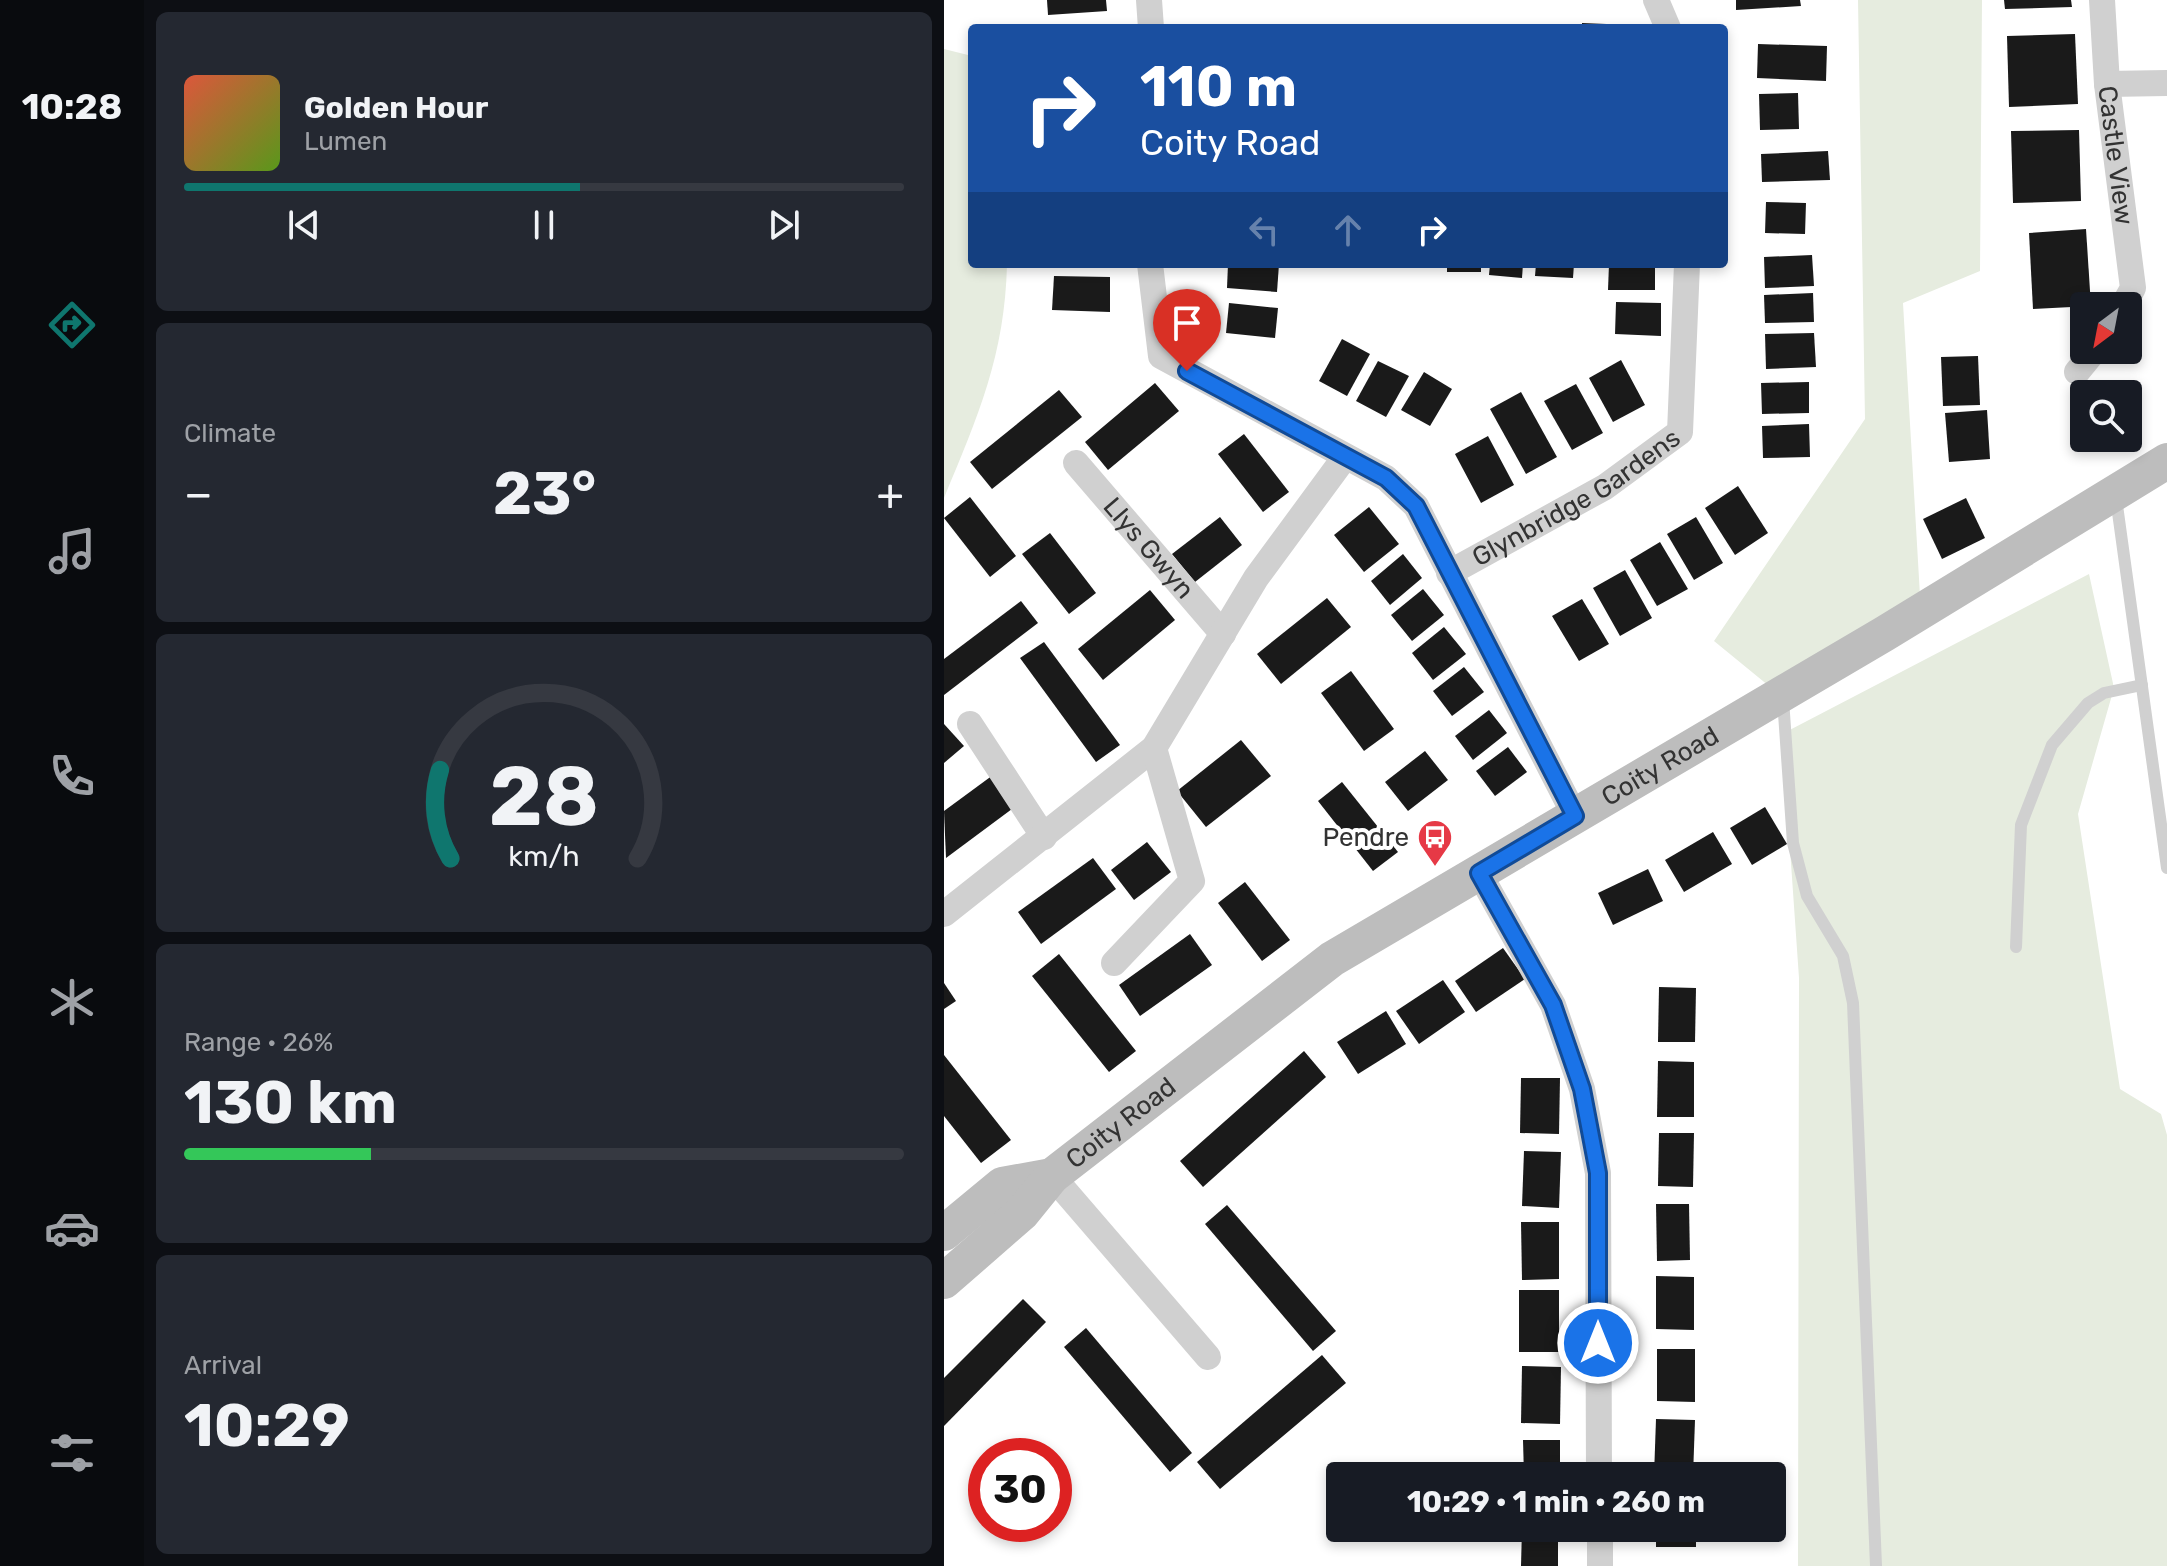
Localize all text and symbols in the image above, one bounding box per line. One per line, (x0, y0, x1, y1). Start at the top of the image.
text: 110 m (1140, 54, 1297, 120)
icon: right (1008, 56, 1112, 160)
street label: Castle View (2091, 84, 2140, 227)
text: 10:28 (22, 85, 122, 128)
text: Golden Hour (304, 90, 488, 126)
text: Coity Road (1140, 121, 1320, 164)
text: Lumen (304, 126, 387, 157)
icon: previous (282, 203, 326, 247)
icon: pause (522, 203, 566, 247)
icon: next (762, 203, 806, 247)
icon: left (1242, 208, 1286, 252)
icon: ahead (1326, 208, 1370, 252)
icon: right (1410, 208, 1454, 252)
pin (1153, 289, 1221, 371)
north arrow (2070, 292, 2142, 364)
map controls (2070, 292, 2142, 452)
icon: directions (44, 297, 100, 353)
icon: arrive (1165, 301, 1209, 345)
button: search (2070, 380, 2142, 452)
text: Climate (184, 418, 276, 449)
street label: Glynbridge Gardens (1467, 422, 1686, 573)
text: 23° (493, 458, 596, 529)
text: − (184, 468, 213, 520)
text: + (877, 468, 904, 520)
street label: Llys Gwyn (1097, 491, 1201, 605)
icon: music (44, 523, 100, 579)
street label: Coity Road (1596, 720, 1724, 813)
text: 28 (489, 747, 599, 846)
icon: phone (44, 748, 100, 804)
bus stop icon: Pendre (1416, 818, 1454, 868)
place label: Pendre (1323, 822, 1409, 853)
text: km/h (508, 839, 580, 873)
icon: climate (44, 974, 100, 1030)
text: Range · 26% (184, 1027, 333, 1058)
text: 130 km (184, 1067, 397, 1138)
street label: Coity Road (1060, 1071, 1182, 1175)
icon: car (44, 1200, 100, 1256)
position arrow (1556, 1301, 1640, 1385)
text: Arrival (184, 1350, 262, 1381)
text: 10:29 (184, 1390, 350, 1461)
icon: filters (44, 1425, 100, 1481)
speed limit sign: 30 (968, 1438, 1072, 1542)
text: 10:29 · 1 min · 260 m (1407, 1484, 1705, 1520)

